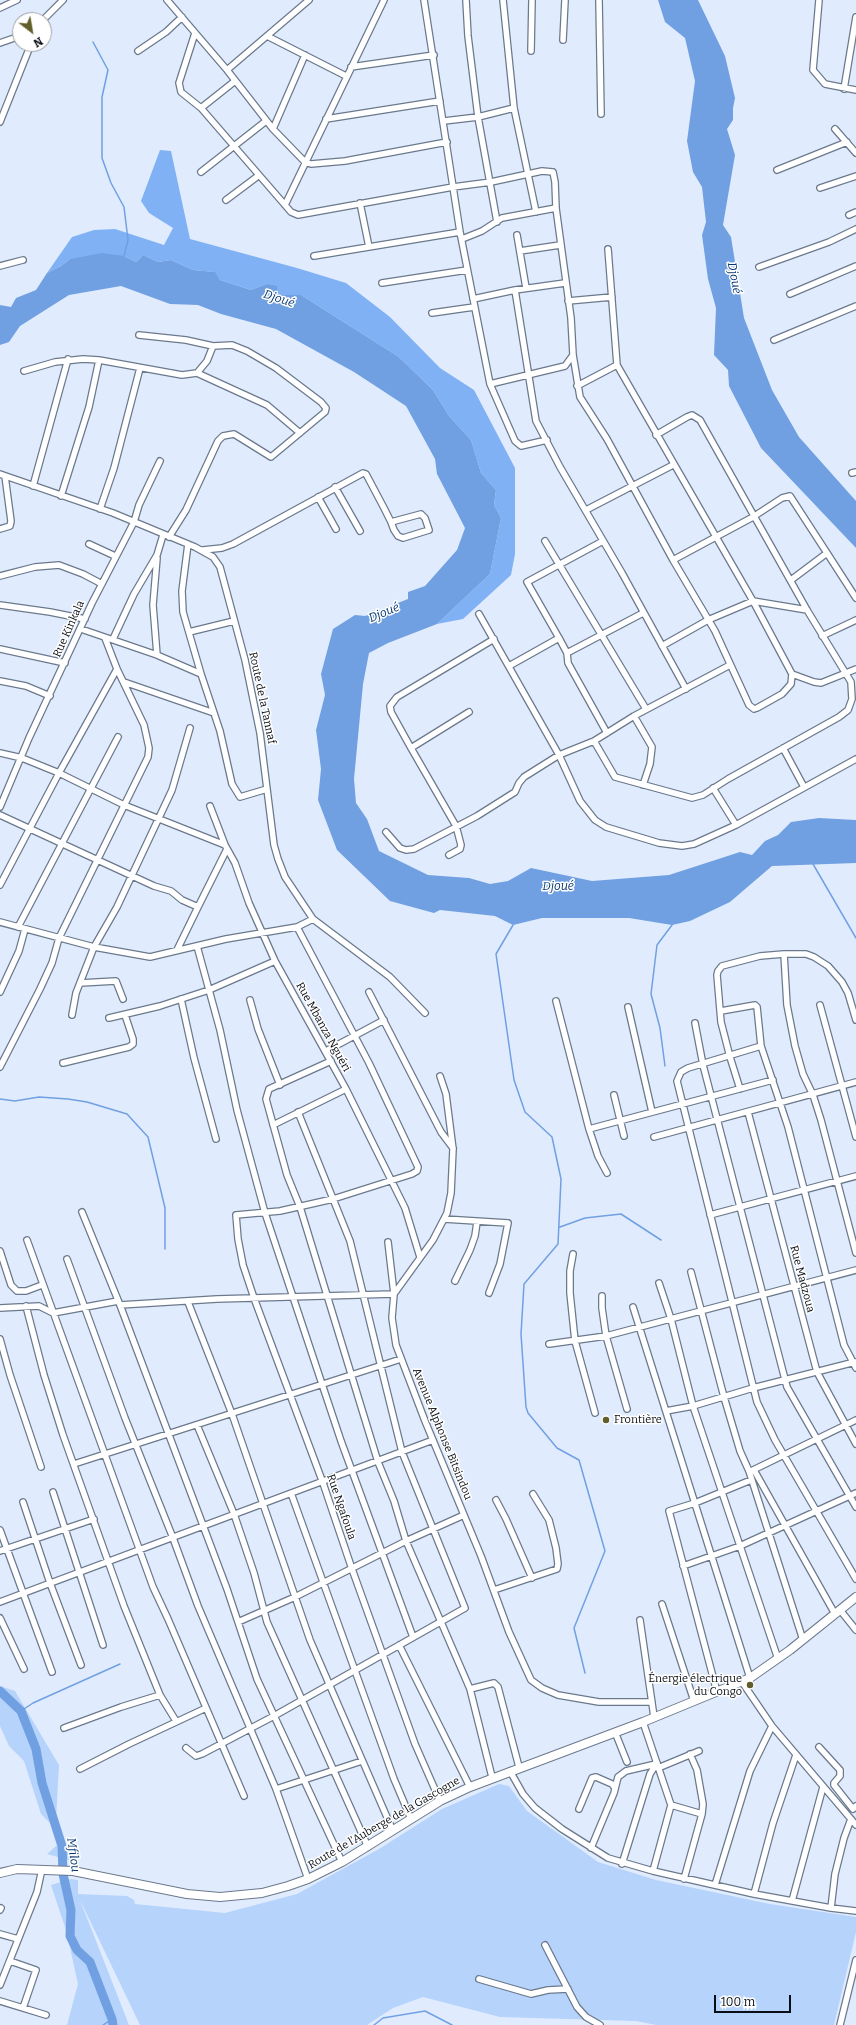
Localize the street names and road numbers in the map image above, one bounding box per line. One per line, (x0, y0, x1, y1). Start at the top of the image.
street label: Rue Kinkala (51, 598, 87, 660)
street label: Route de la Tannaf (246, 651, 278, 745)
street label: Rue Mbanza Nguéri (293, 980, 353, 1074)
street label: Rue Madzoua (787, 1244, 817, 1314)
street label: Avenue Alphonse Bitsindou (409, 1366, 475, 1502)
street label: Rue Ngafoula (324, 1472, 358, 1542)
street label: Route de l'Auberge de la Gascogne (306, 1774, 462, 1872)

